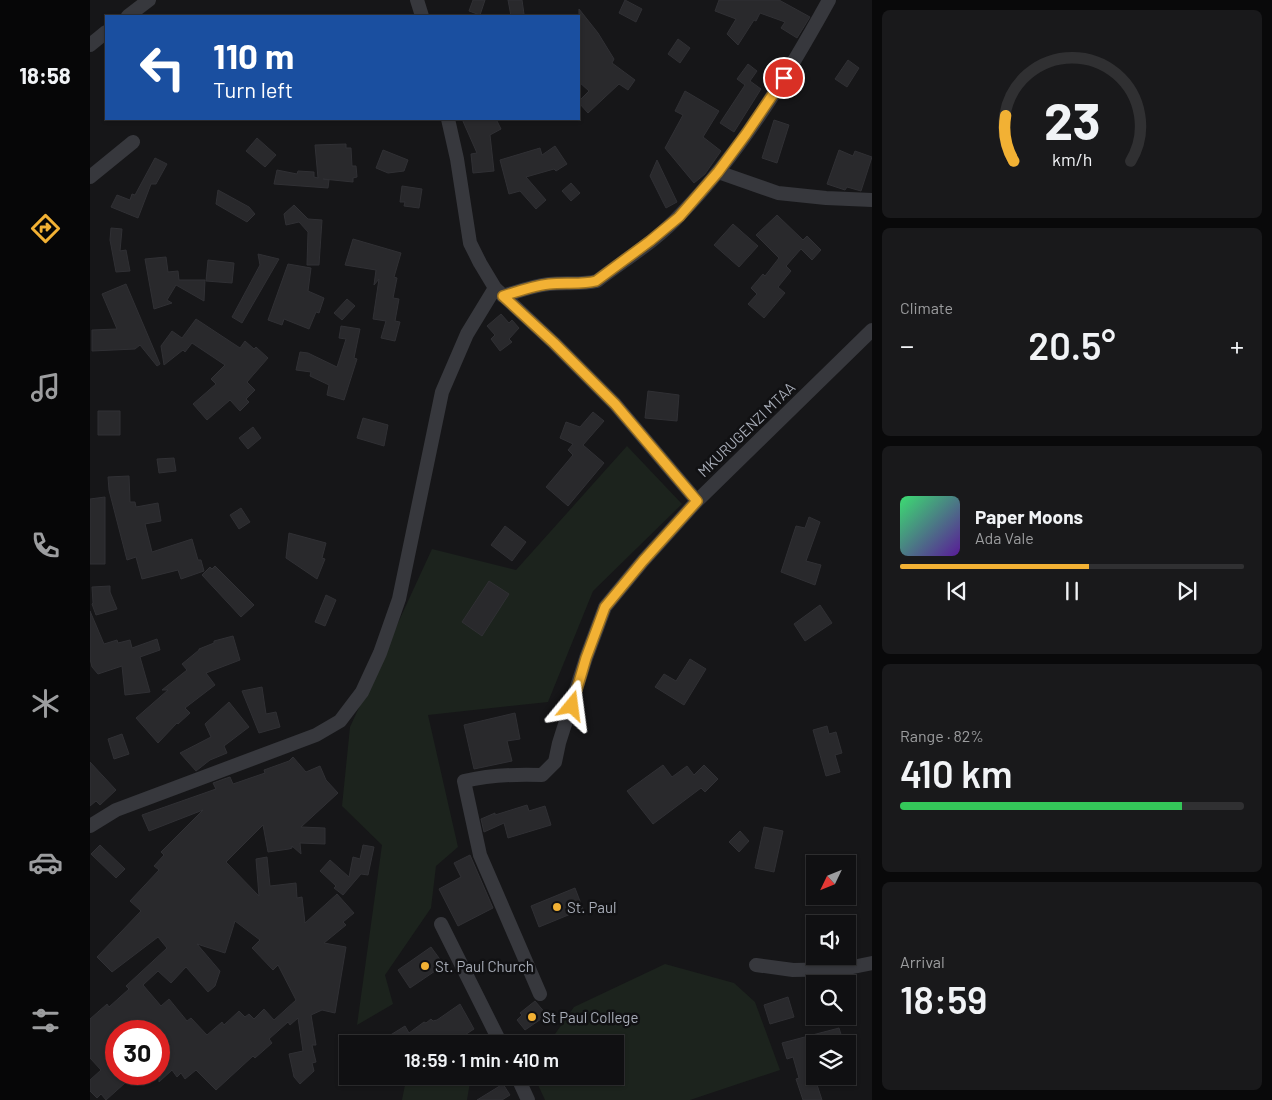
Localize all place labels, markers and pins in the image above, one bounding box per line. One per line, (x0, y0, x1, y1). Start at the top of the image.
pin (763, 57, 805, 99)
place label: St. Paul (567, 898, 616, 916)
marker: St. Paul (551, 901, 563, 913)
place label: St. Paul Church (435, 957, 534, 975)
marker: St. Paul Church (419, 960, 431, 972)
place label: St Paul College (542, 1008, 638, 1026)
marker: St Paul College (526, 1011, 538, 1023)

